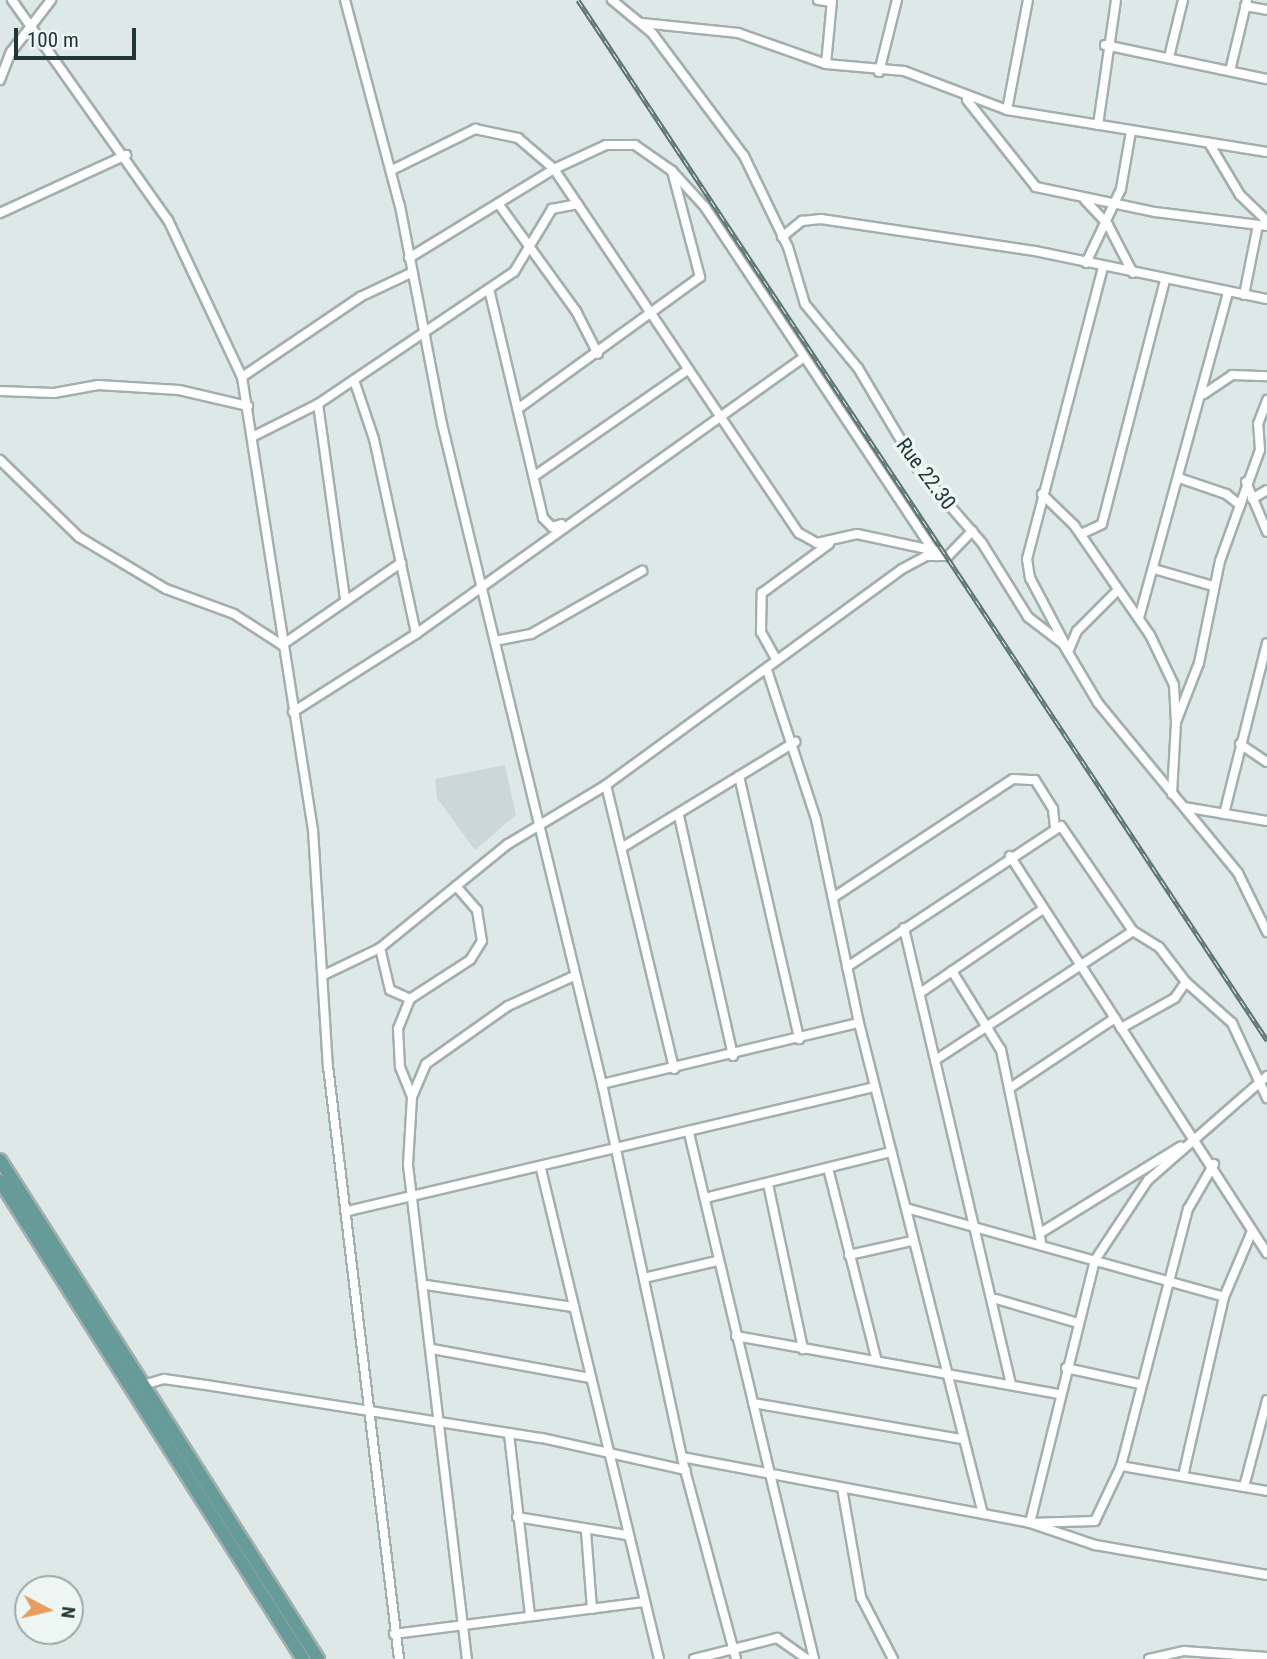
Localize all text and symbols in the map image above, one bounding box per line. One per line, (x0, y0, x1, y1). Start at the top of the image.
scale bar (18, 14, 140, 58)
text: 100 m (27, 28, 79, 52)
street label: Rue 22.30 (891, 433, 961, 515)
north arrow (14, 1575, 84, 1645)
text: N (56, 1605, 80, 1620)

